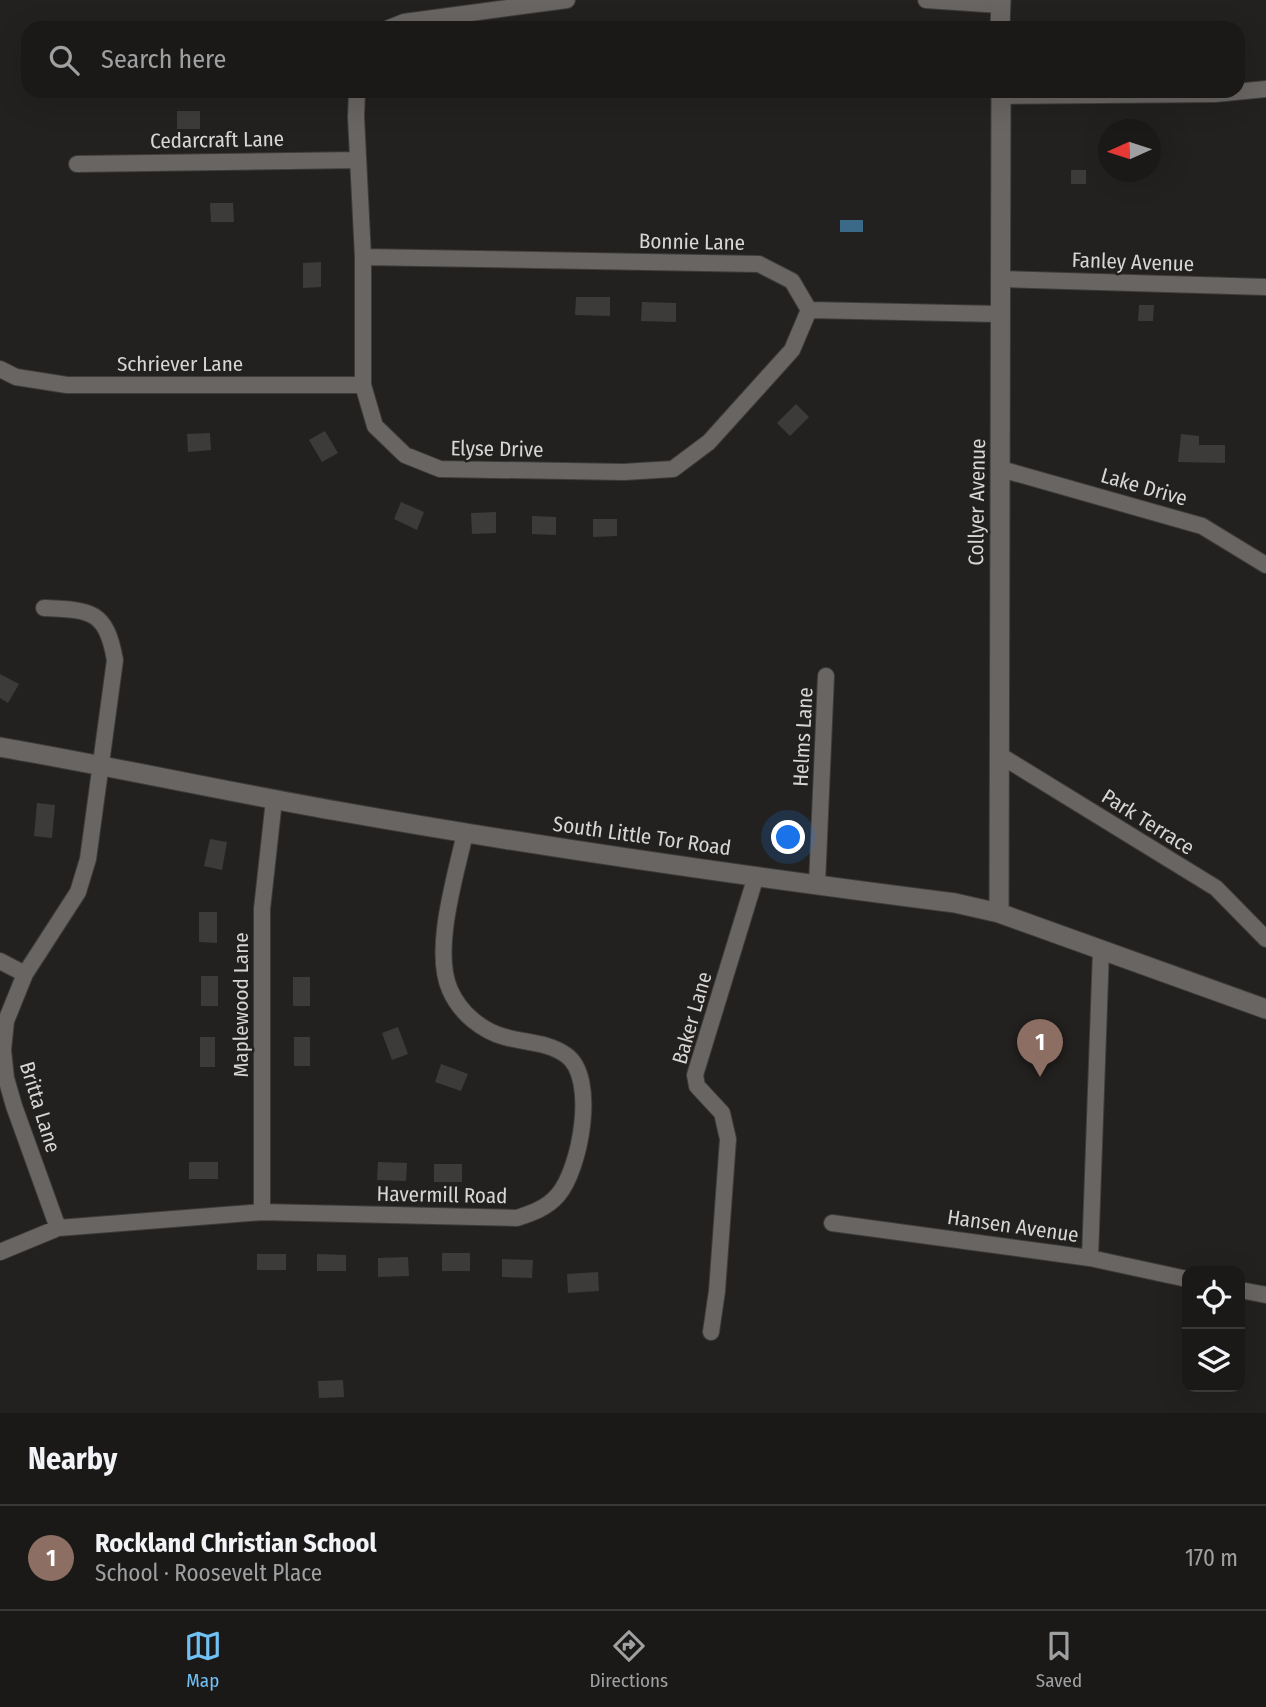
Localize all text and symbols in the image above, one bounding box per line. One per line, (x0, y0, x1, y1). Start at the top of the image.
search box (21, 21, 1245, 98)
icon: search (45, 41, 83, 79)
text: Search here (101, 44, 226, 75)
north arrow (1098, 119, 1161, 182)
street label: Cedarcraft Lane (150, 126, 284, 154)
street label: Bonnie Lane (639, 228, 745, 256)
street label: Fanley Avenue (1071, 247, 1195, 277)
street label: Schriever Lane (117, 351, 243, 377)
street label: Elyse Drive (450, 435, 544, 463)
street label: Collyer Avenue (963, 438, 991, 566)
street label: Lake Drive (1098, 462, 1190, 512)
street label: Helms Lane (787, 687, 819, 787)
street label: Park Terrace (1097, 783, 1199, 861)
street label: South Little Tor Road (551, 811, 733, 861)
your location (771, 820, 805, 854)
street label: Maplewood Lane (228, 932, 254, 1078)
street label: Baker Lane (666, 969, 718, 1067)
pin: 1 (1017, 1019, 1063, 1077)
street label: Britta Lane (14, 1058, 66, 1156)
street label: Havermill Road (376, 1181, 508, 1209)
street label: Hansen Avenue (946, 1204, 1080, 1248)
map controls (1182, 1266, 1245, 1392)
button: locate (1182, 1266, 1245, 1329)
button: layers (1182, 1329, 1245, 1392)
text: Nearby (28, 1441, 117, 1477)
text: Rockland Christian School (95, 1528, 377, 1559)
text: 1 (46, 1544, 56, 1572)
text: 170 m (1185, 1544, 1238, 1572)
text: School · Roosevelt Place (95, 1559, 322, 1587)
tab: Map (184, 1627, 222, 1692)
tab: Directions (590, 1627, 668, 1692)
tab: Saved (1036, 1627, 1082, 1692)

